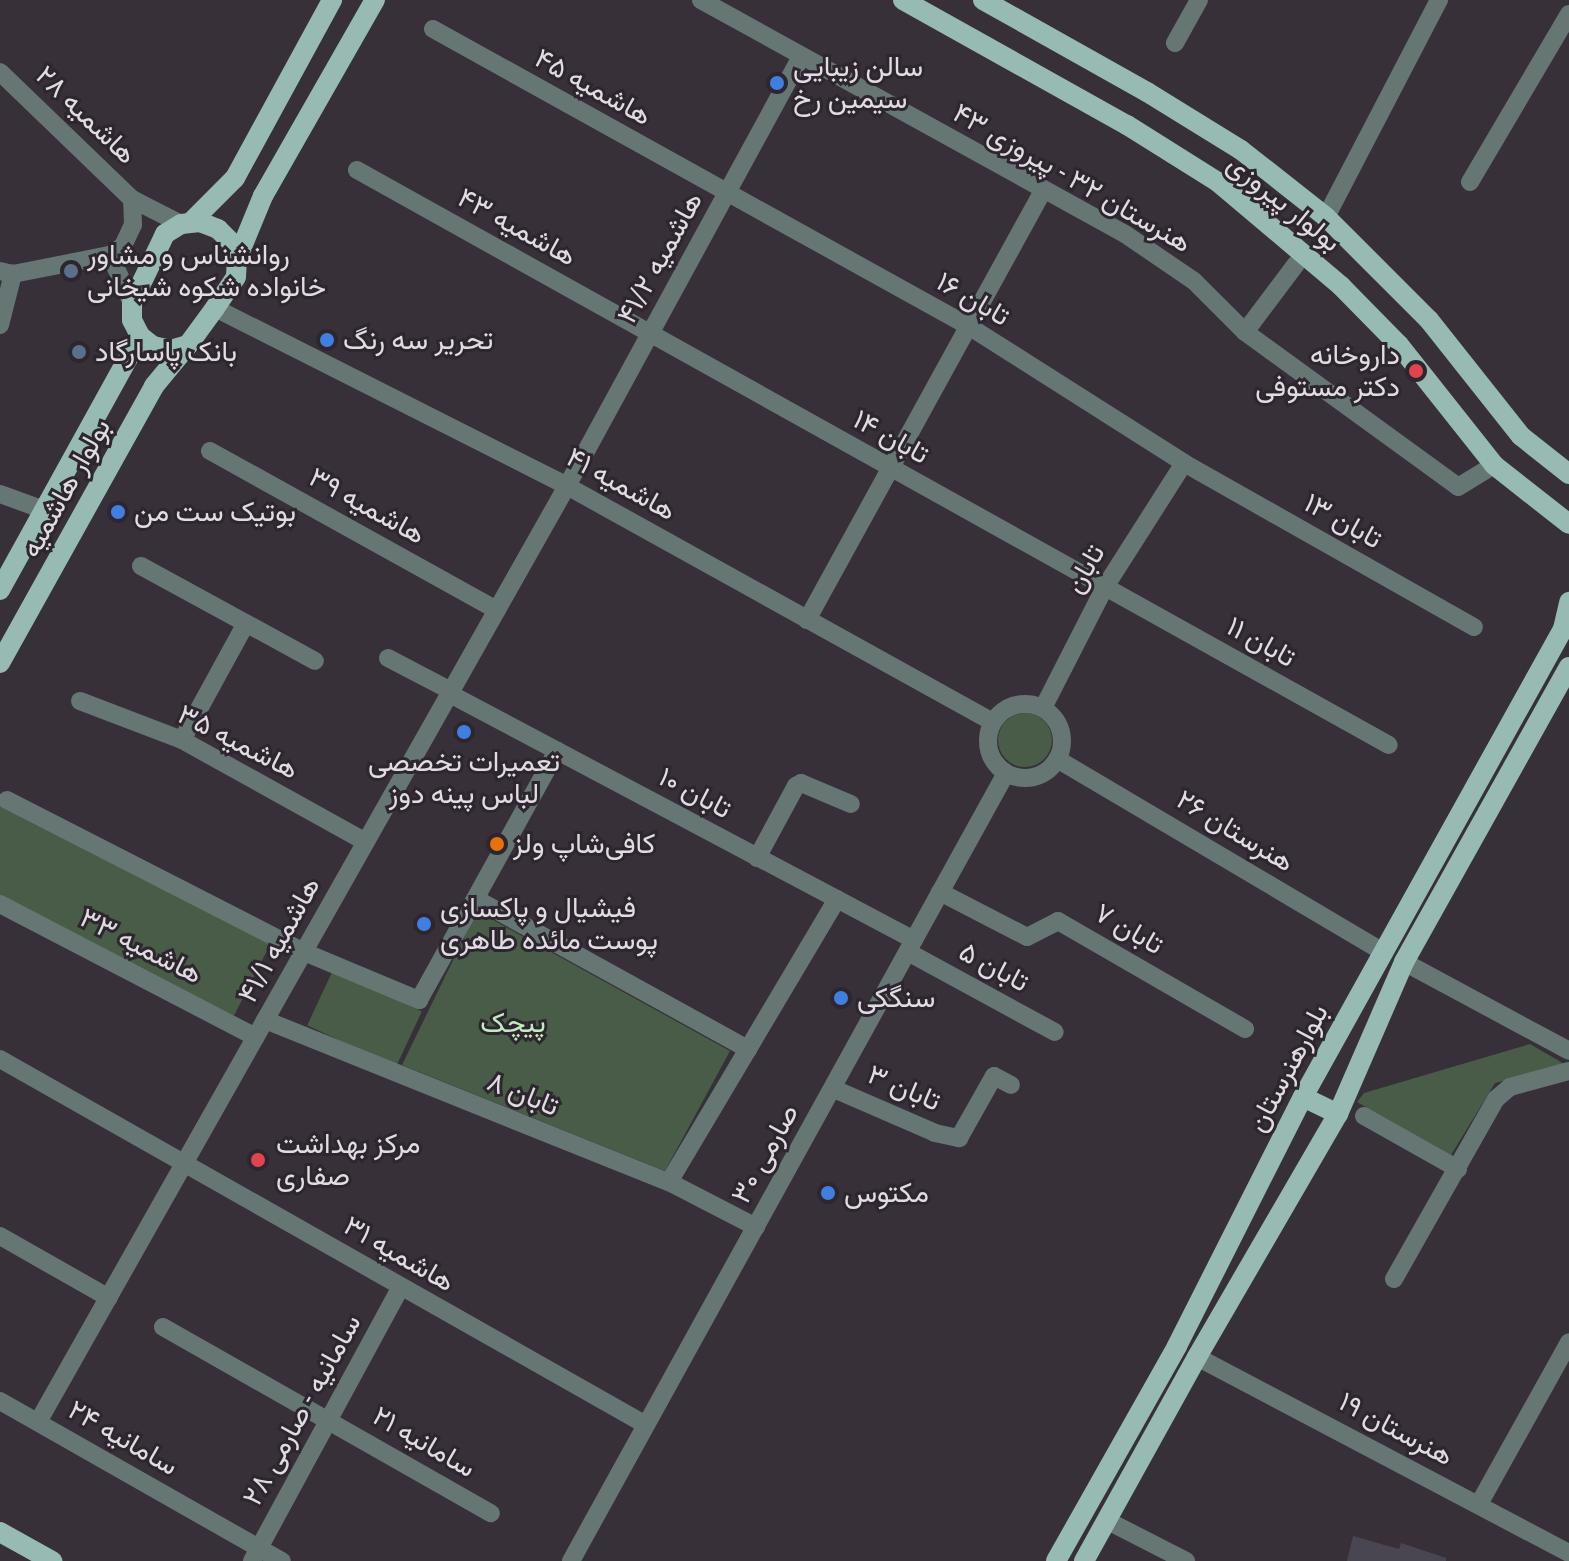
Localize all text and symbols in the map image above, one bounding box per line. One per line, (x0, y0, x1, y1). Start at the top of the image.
street label: هاشمیه ۴۵ (529, 41, 657, 133)
place label: سالن زیبایی سیمین رخ (793, 50, 923, 116)
street label: هاشمیه ۲۸ (29, 59, 143, 171)
marker: سالن زیبایی سیمین رخ (768, 74, 786, 92)
street label: هنرستان ۳۲ - پیروزی ۴۳ (947, 96, 1197, 260)
street label: بولوار پیروزی (1220, 147, 1348, 259)
street label: هاشمیه ۴۳ (452, 181, 582, 273)
street label: هاشمیه ۴۱/۲ (610, 186, 710, 330)
place label: روانشناس و مشاور خانواده شکوه شیخانی (87, 238, 326, 304)
marker: روانشناس و مشاور خانواده شکوه شیخانی (62, 262, 80, 280)
street label: تابان ۱۶ (930, 265, 1016, 333)
place label: تحریر سه رنگ (343, 323, 493, 357)
marker: تحریر سه رنگ (318, 331, 336, 349)
place label: بانک پاسارگاد (95, 335, 237, 369)
place label: داروخانه دکتر مستوفی (1255, 338, 1400, 404)
marker: بانک پاسارگاد (70, 343, 88, 361)
marker: داروخانه دکتر مستوفی (1407, 362, 1425, 380)
street label: تابان ۱۴ (847, 403, 935, 471)
street label: بولوار هاشمیه (14, 413, 118, 563)
street label: هاشمیه ۴۱ (560, 440, 682, 528)
street label: هاشمیه ۳۹ (303, 460, 431, 552)
street label: تابان ۱۳ (1298, 486, 1388, 556)
place label: بوتیک ست من (134, 495, 296, 529)
marker: بوتیک ست من (109, 503, 127, 521)
street label: تابان (1058, 538, 1112, 600)
street label: تابان ۱۱ (1221, 609, 1301, 675)
street label: هاشمیه ۳۵ (172, 697, 304, 787)
marker: تعمیرات تخصصی لباس پینه دوز (455, 723, 473, 741)
place label: تعمیرات تخصصی لباس پینه دوز (368, 745, 560, 811)
street label: تابان ۱۰ (653, 760, 737, 826)
street label: هنرستان ۲۶ (1170, 783, 1300, 879)
place label: کافی‌شاپ ولز (513, 827, 655, 861)
marker: کافی‌شاپ ولز (488, 835, 506, 853)
street label: هاشمیه ۴۱/۱ (231, 871, 327, 1009)
place label: فیشیال و پاکسازی پوست مائده طاهری (440, 891, 658, 957)
street label: تابان ۷ (1089, 896, 1169, 962)
street label: هاشمیه ۳۳ (74, 901, 208, 991)
marker: فیشیال و پاکسازی پوست مائده طاهری (415, 915, 433, 933)
street label: تابان ۵ (953, 935, 1035, 999)
place label: سنگکی (857, 981, 935, 1015)
marker: سنگکی (832, 989, 850, 1007)
street label: بلوارهنرستان (1240, 998, 1336, 1138)
park label: پیچک (480, 1006, 546, 1040)
street label: تابان ۳ (862, 1058, 946, 1118)
street label: تابان ۸ (482, 1065, 564, 1123)
street label: صارمی ۳۰ (724, 1098, 806, 1210)
place label: مرکز بهداشت صفاری (276, 1127, 420, 1193)
marker: مرکز بهداشت صفاری (247, 1149, 269, 1171)
place label: مکتوس (844, 1176, 929, 1210)
marker: مکتوس (819, 1184, 837, 1202)
street label: هاشمیه ۳۱ (338, 1209, 460, 1299)
street label: سامانیه - صارمی ۲۸ (236, 1308, 368, 1512)
street label: هنرستان ۱۹ (1333, 1385, 1459, 1473)
street label: سامانیه ۲۴ (62, 1393, 184, 1483)
street label: سامانیه ۲۱ (366, 1399, 482, 1485)

